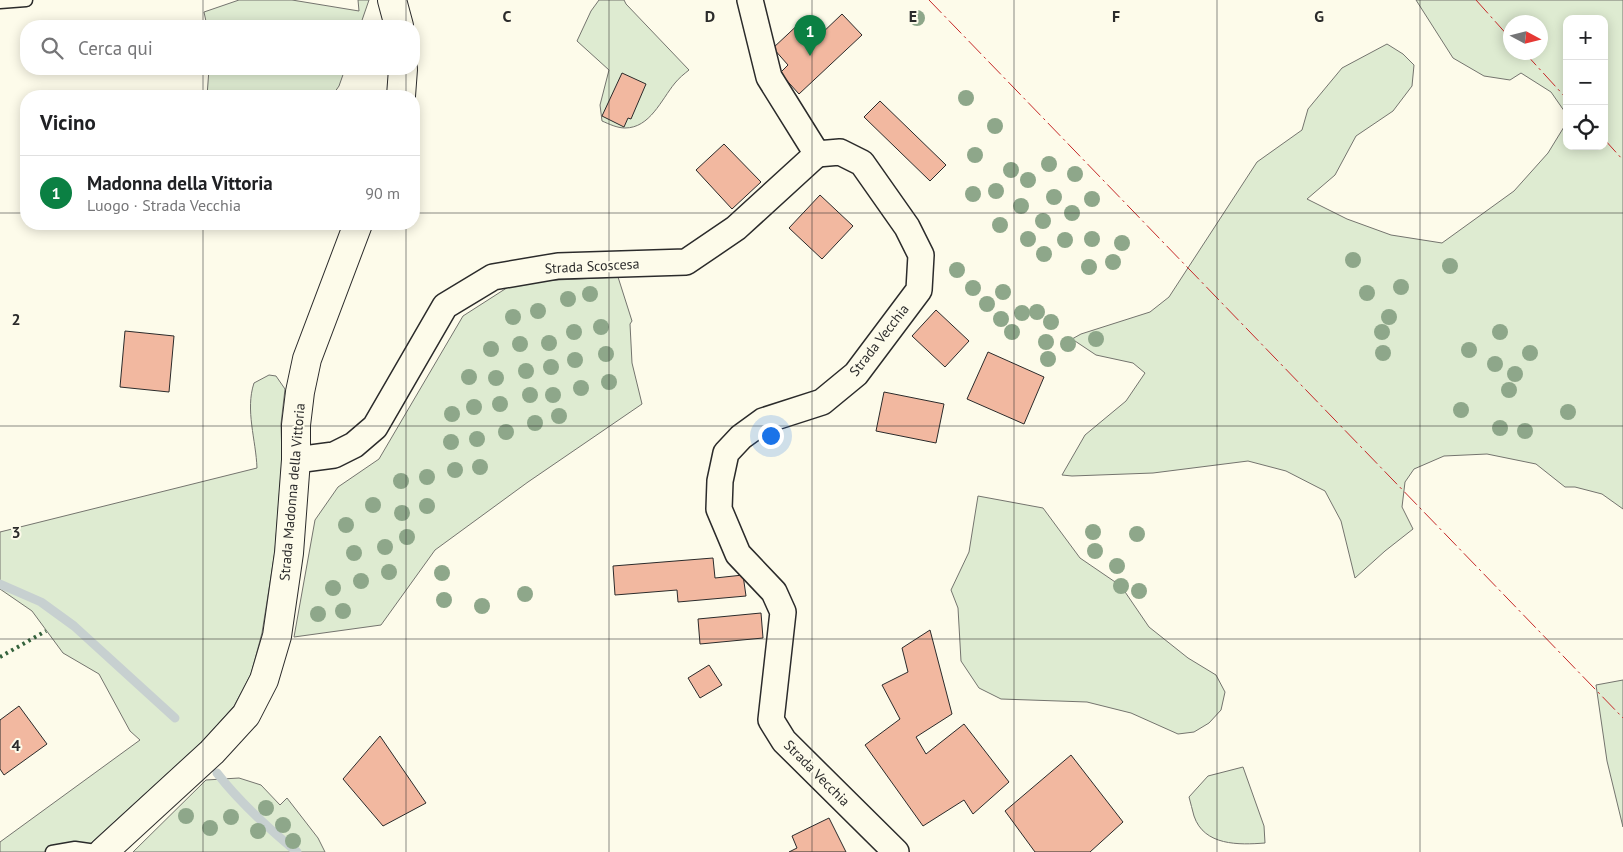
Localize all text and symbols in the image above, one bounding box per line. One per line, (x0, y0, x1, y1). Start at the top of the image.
text: C (503, 6, 512, 26)
text: D (705, 6, 715, 26)
text: E (909, 6, 917, 26)
text: F (1112, 6, 1120, 26)
text: G (1314, 6, 1324, 26)
pin: 1 (794, 15, 826, 56)
north arrow (1503, 15, 1548, 60)
map controls (1563, 15, 1608, 150)
button: + (1563, 15, 1608, 60)
search box (20, 20, 420, 75)
icon: search (38, 34, 66, 62)
text: Cerca qui (78, 36, 153, 60)
button: − (1563, 60, 1608, 105)
button: locate (1563, 105, 1608, 150)
text: Vicino (40, 109, 96, 136)
text: Madonna della Vittoria (87, 171, 273, 195)
text: 1 (51, 183, 61, 203)
text: 90 m (365, 183, 400, 203)
text: Luogo · Strada Vecchia (87, 195, 241, 215)
street label: Strada Scoscesa (544, 255, 640, 277)
street label: Strada Vecchia (845, 300, 913, 380)
text: 2 (11, 309, 21, 329)
street label: Strada Madonna della Vittoria (275, 402, 309, 582)
your location (758, 423, 784, 449)
text: 3 (11, 522, 21, 542)
text: 4 (11, 735, 21, 755)
street label: Strada Vecchia (780, 736, 854, 810)

